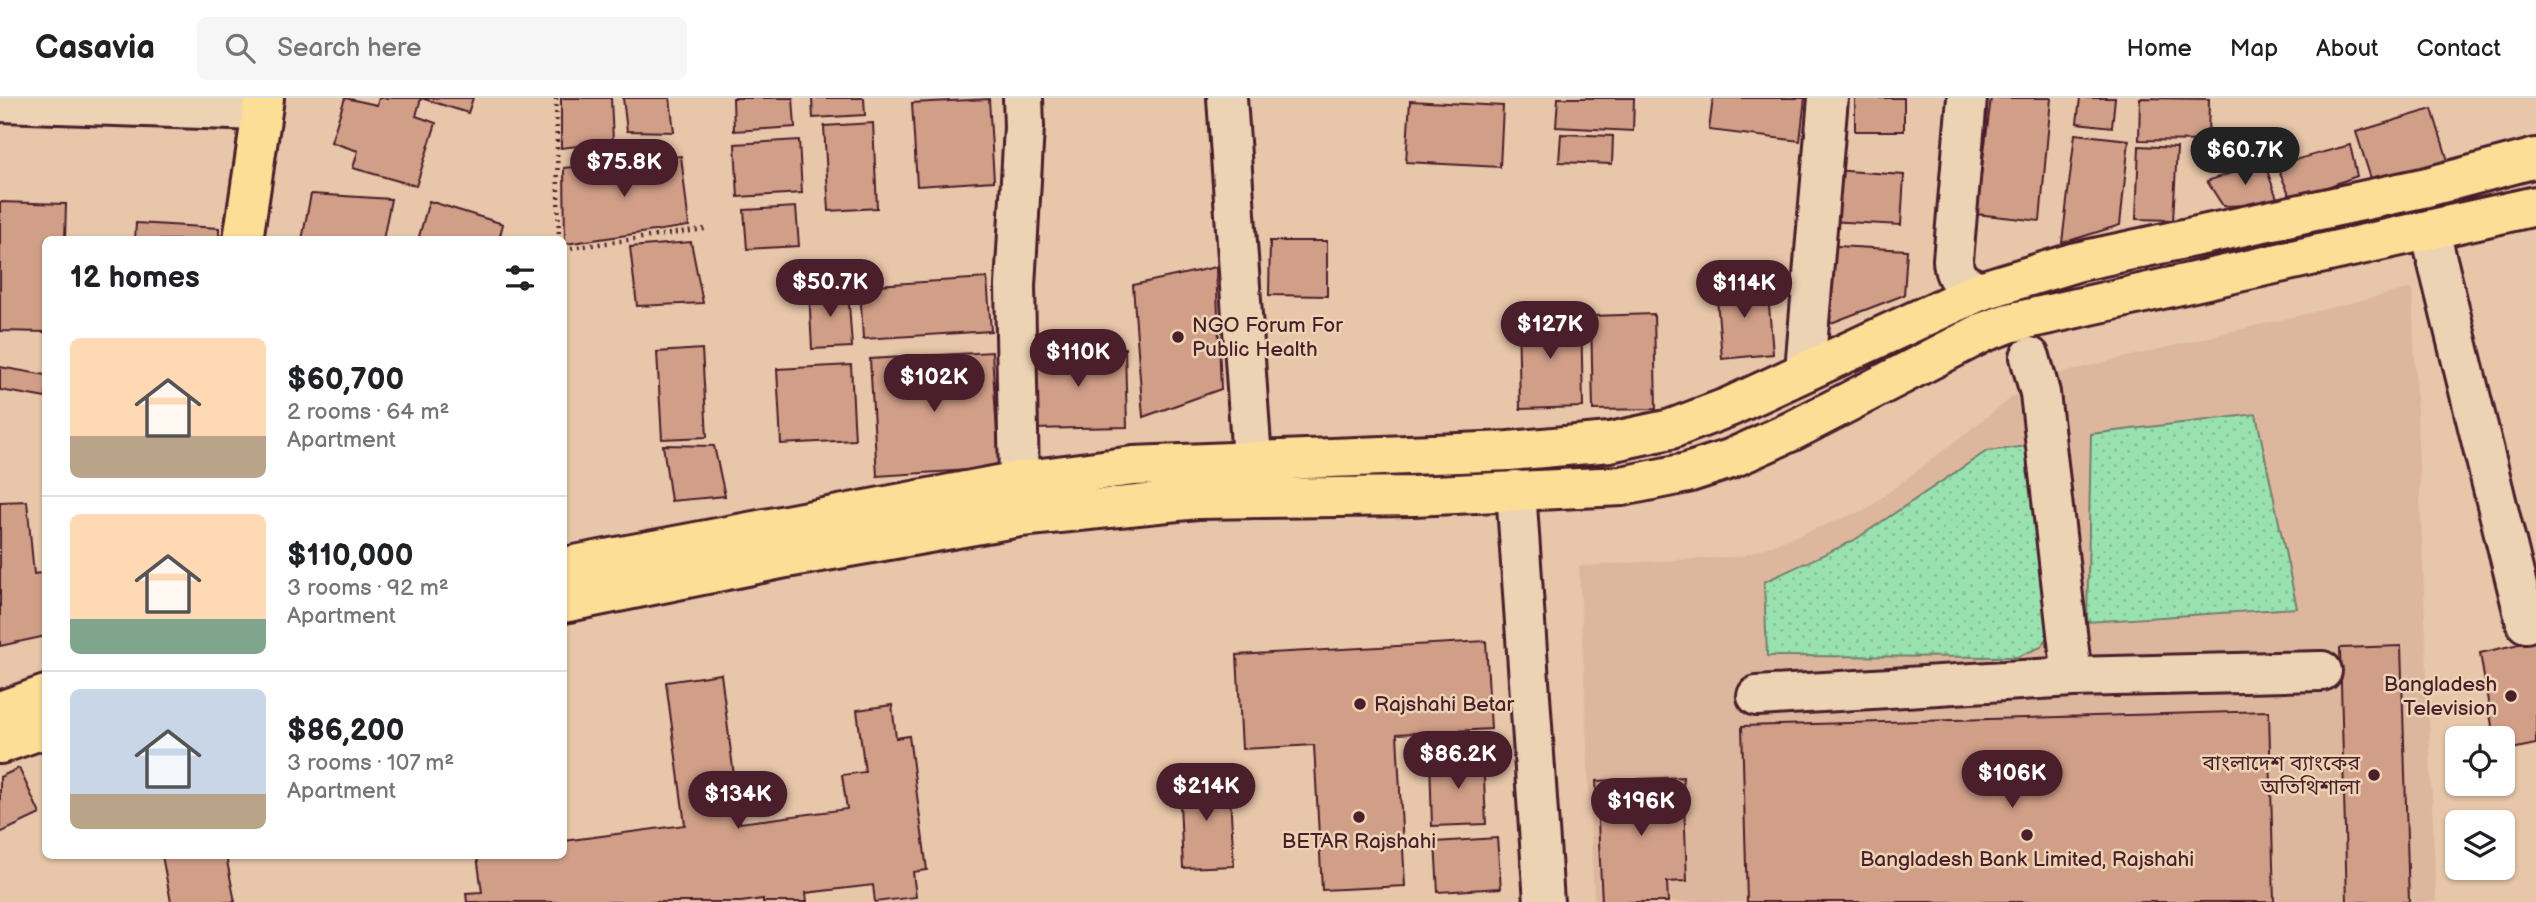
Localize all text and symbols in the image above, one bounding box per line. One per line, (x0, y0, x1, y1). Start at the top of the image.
search box (197, 17, 687, 80)
text: Casavia (35, 28, 155, 68)
icon: search (221, 29, 259, 67)
text: Search here (277, 33, 421, 64)
text: Home (2127, 34, 2192, 63)
text: Map (2230, 34, 2278, 63)
text: About (2316, 34, 2378, 63)
text: Contact (2416, 34, 2501, 63)
pin: $60.7K (2188, 127, 2302, 187)
text: $60.7K (2207, 136, 2283, 164)
pin: $75.8K (567, 140, 681, 199)
text: $75.8K (586, 148, 662, 176)
icon: filters (501, 259, 539, 297)
text: 12 homes (70, 260, 200, 296)
pin: $50.7K (773, 260, 887, 319)
pin: $114K (1695, 260, 1793, 320)
text: $50.7K (792, 268, 868, 296)
text: $114K (1712, 269, 1776, 297)
pin: $127K (1501, 302, 1599, 361)
text: $127K (1517, 310, 1583, 338)
place label: NGO Forum For Public Health (1192, 313, 1343, 362)
marker: NGO Forum For Public Health (1170, 329, 1186, 345)
pin: $110K (1029, 330, 1127, 389)
text: $110K (1046, 338, 1110, 366)
pin: $102K (885, 354, 983, 414)
text: $60,700 (287, 362, 404, 398)
text: $102K (900, 363, 968, 391)
icon: home (126, 366, 210, 450)
text: 2 rooms · 64 m² (287, 398, 449, 426)
text: Apartment (287, 426, 396, 454)
text: $110,000 (287, 538, 413, 574)
icon: home (126, 542, 210, 626)
text: 3 rooms · 92 m² (287, 574, 449, 602)
text: Apartment (287, 602, 396, 630)
place label: Bangladesh Television (2384, 672, 2497, 721)
marker: Bangladesh Television (2503, 688, 2519, 704)
place label: Rajshahi Betar (1374, 692, 1514, 717)
marker: Rajshahi Betar (1352, 696, 1368, 712)
text: $86,200 (287, 713, 404, 749)
icon: home (126, 717, 210, 801)
map controls (2445, 726, 2515, 880)
button: locate (2445, 726, 2515, 796)
pin: $86.2K (1401, 732, 1515, 791)
text: $86.2K (1419, 740, 1497, 768)
text: 3 rooms · 107 m² (287, 749, 454, 777)
pin: $106K (1963, 750, 2061, 810)
place label: বাংলাদেশ ব্যাংকের অতিথিশালা (2202, 751, 2360, 800)
text: $106K (1978, 759, 2046, 787)
pin: $214K (1157, 764, 1255, 823)
marker: বাংলাদেশ ব্যাংকের অতিথিশালা (2366, 767, 2382, 783)
pin: $134K (689, 772, 787, 831)
text: $214K (1172, 772, 1240, 800)
text: Apartment (287, 777, 396, 805)
pin: $196K (1592, 778, 1690, 838)
text: $134K (704, 780, 772, 808)
text: $196K (1607, 787, 1675, 815)
marker: BETAR Rajshahi (1351, 809, 1367, 825)
button: layers (2445, 810, 2515, 880)
marker: Bangladesh Bank Limited, Rajshahi (2019, 827, 2035, 843)
place label: BETAR Rajshahi (1282, 829, 1436, 854)
place label: Bangladesh Bank Limited, Rajshahi (1860, 847, 2194, 872)

